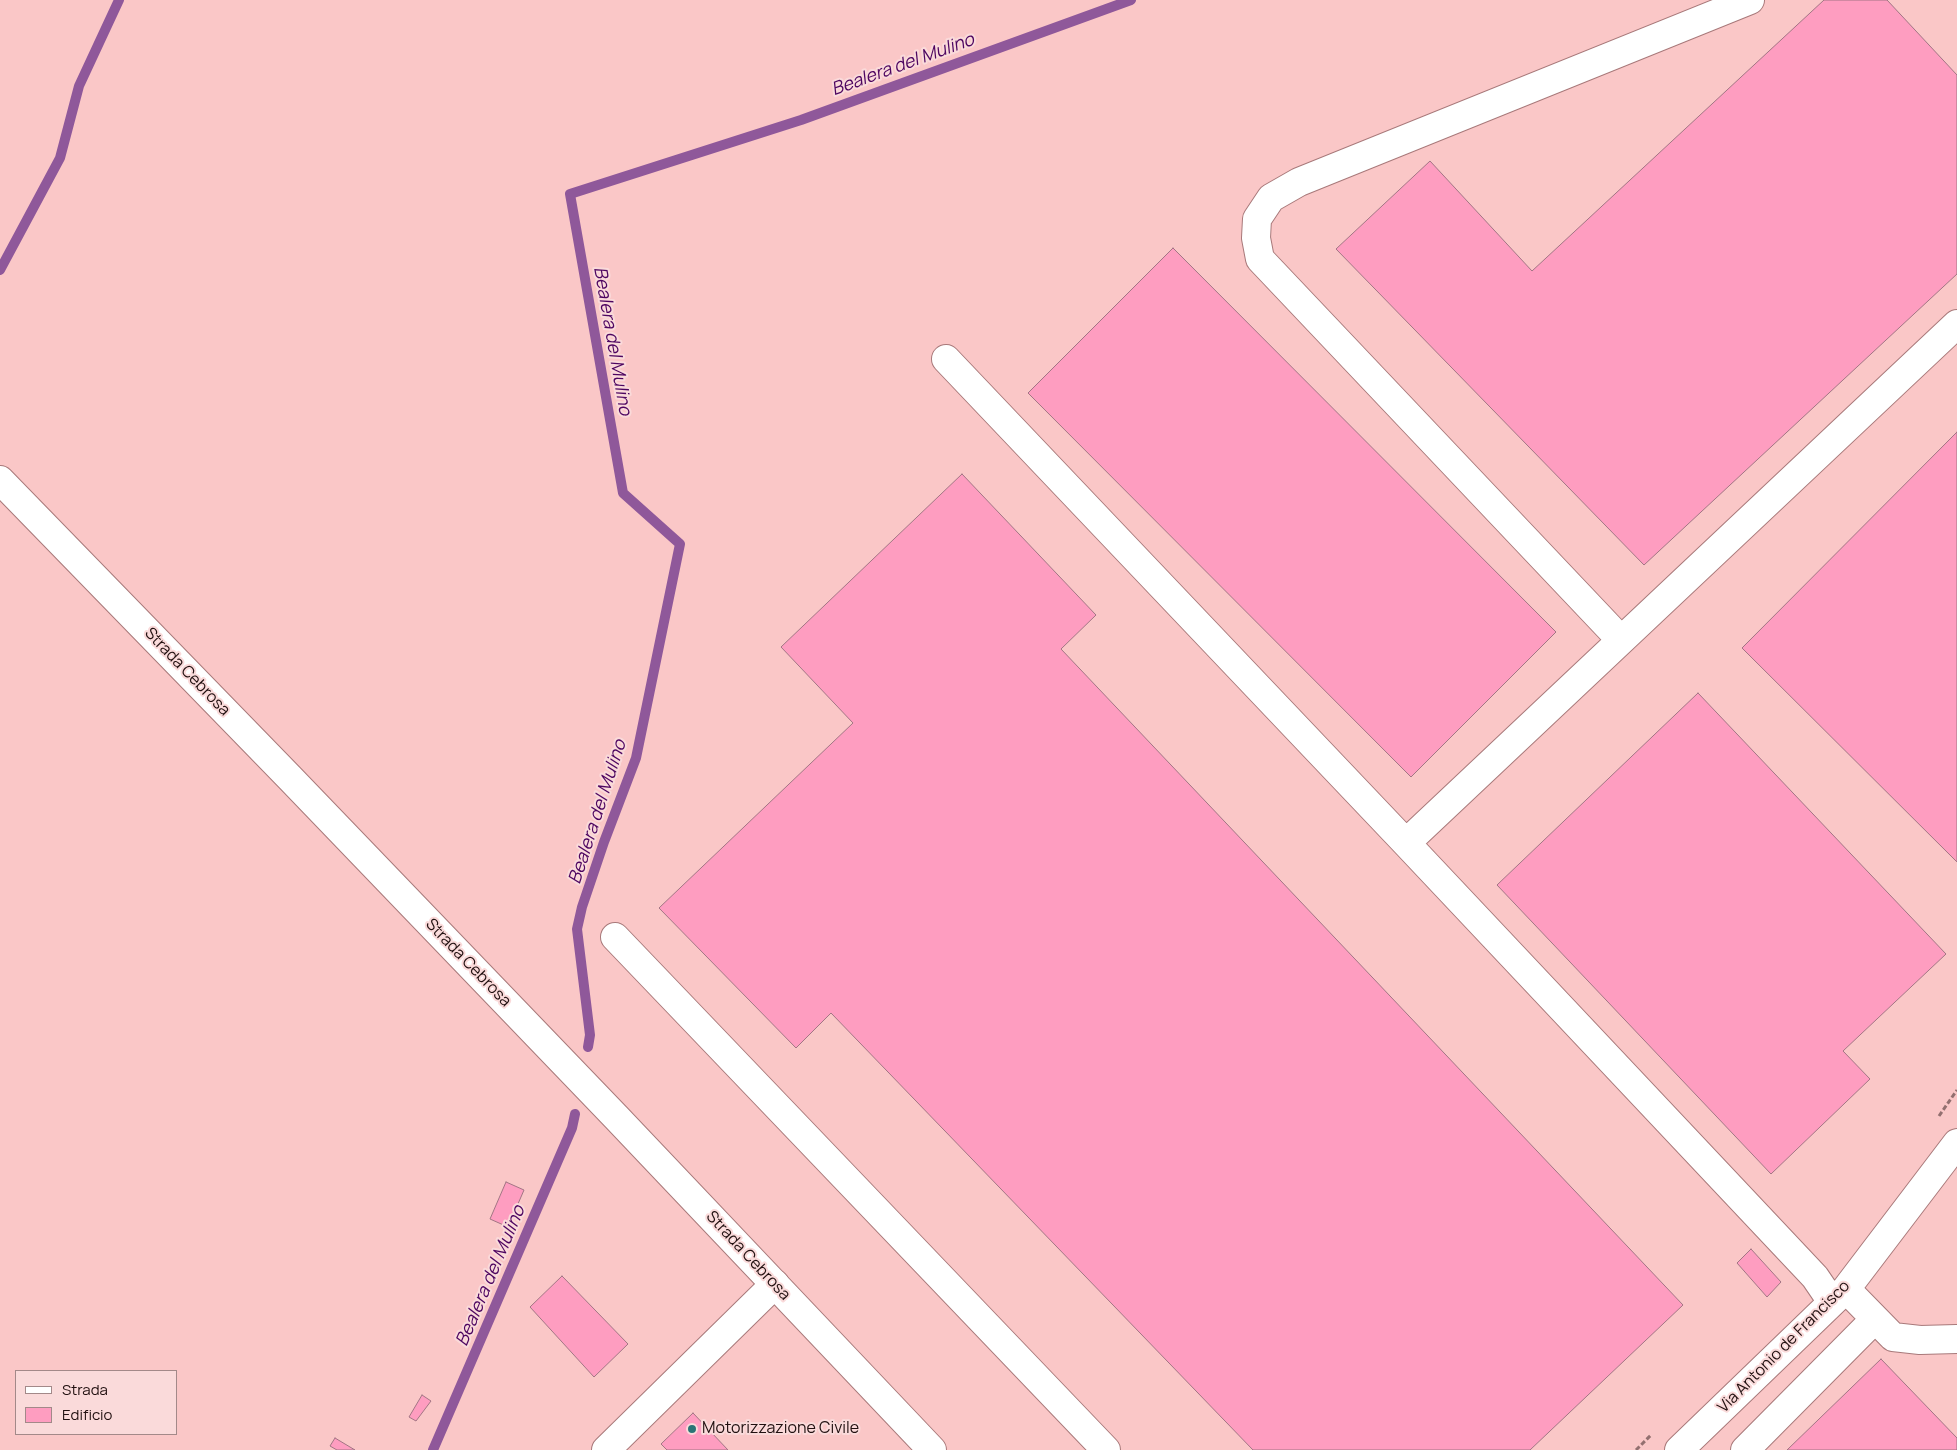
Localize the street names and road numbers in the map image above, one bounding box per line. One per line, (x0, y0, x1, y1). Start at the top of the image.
street label: Strada Cebrosa (140, 624, 234, 720)
street label: Strada Cebrosa (421, 915, 515, 1011)
street label: Strada Cebrosa (702, 1207, 794, 1305)
street label: Via Antonio de Francisco (1714, 1277, 1854, 1417)

